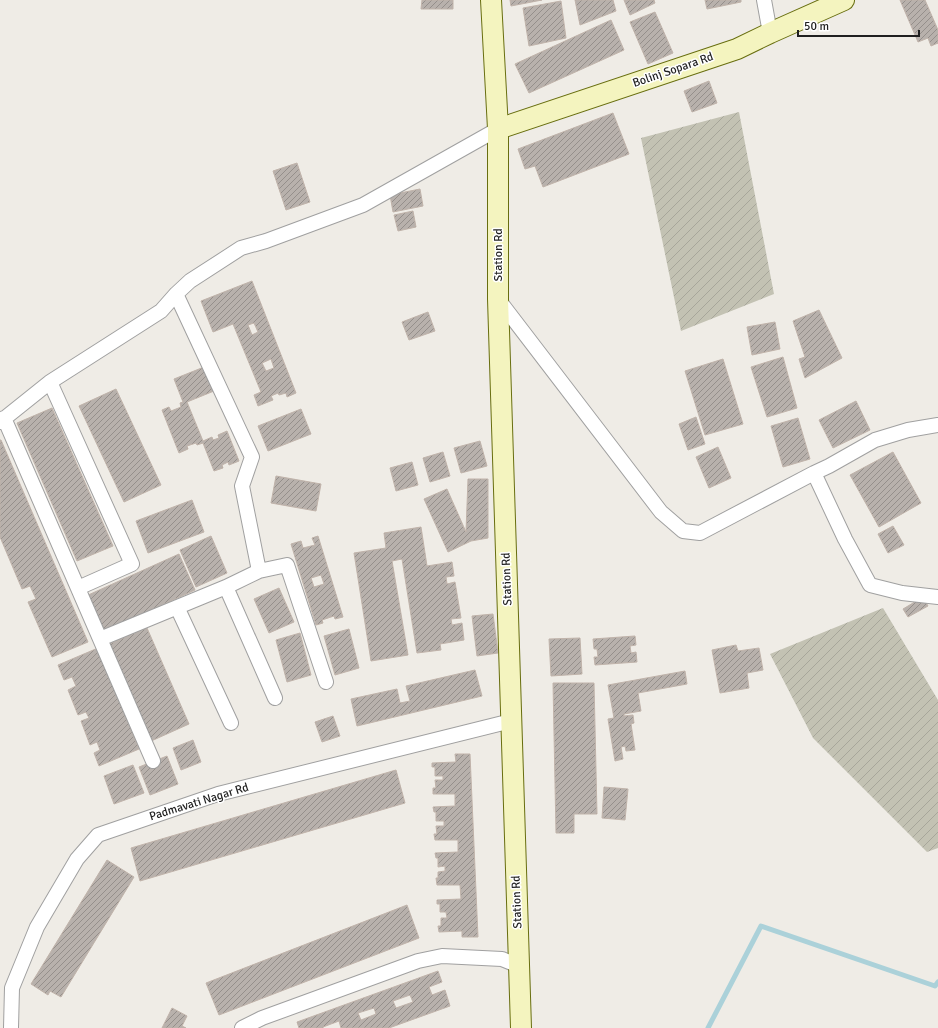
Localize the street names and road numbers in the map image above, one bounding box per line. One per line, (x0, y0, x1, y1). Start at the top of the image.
street label: Bolinj Sopara Rd (631, 49, 715, 91)
street label: Station Rd (491, 228, 506, 282)
street label: Station Rd (499, 552, 515, 606)
street label: Padmavati Nagar Rd (148, 780, 250, 824)
street label: Station Rd (509, 875, 525, 929)

